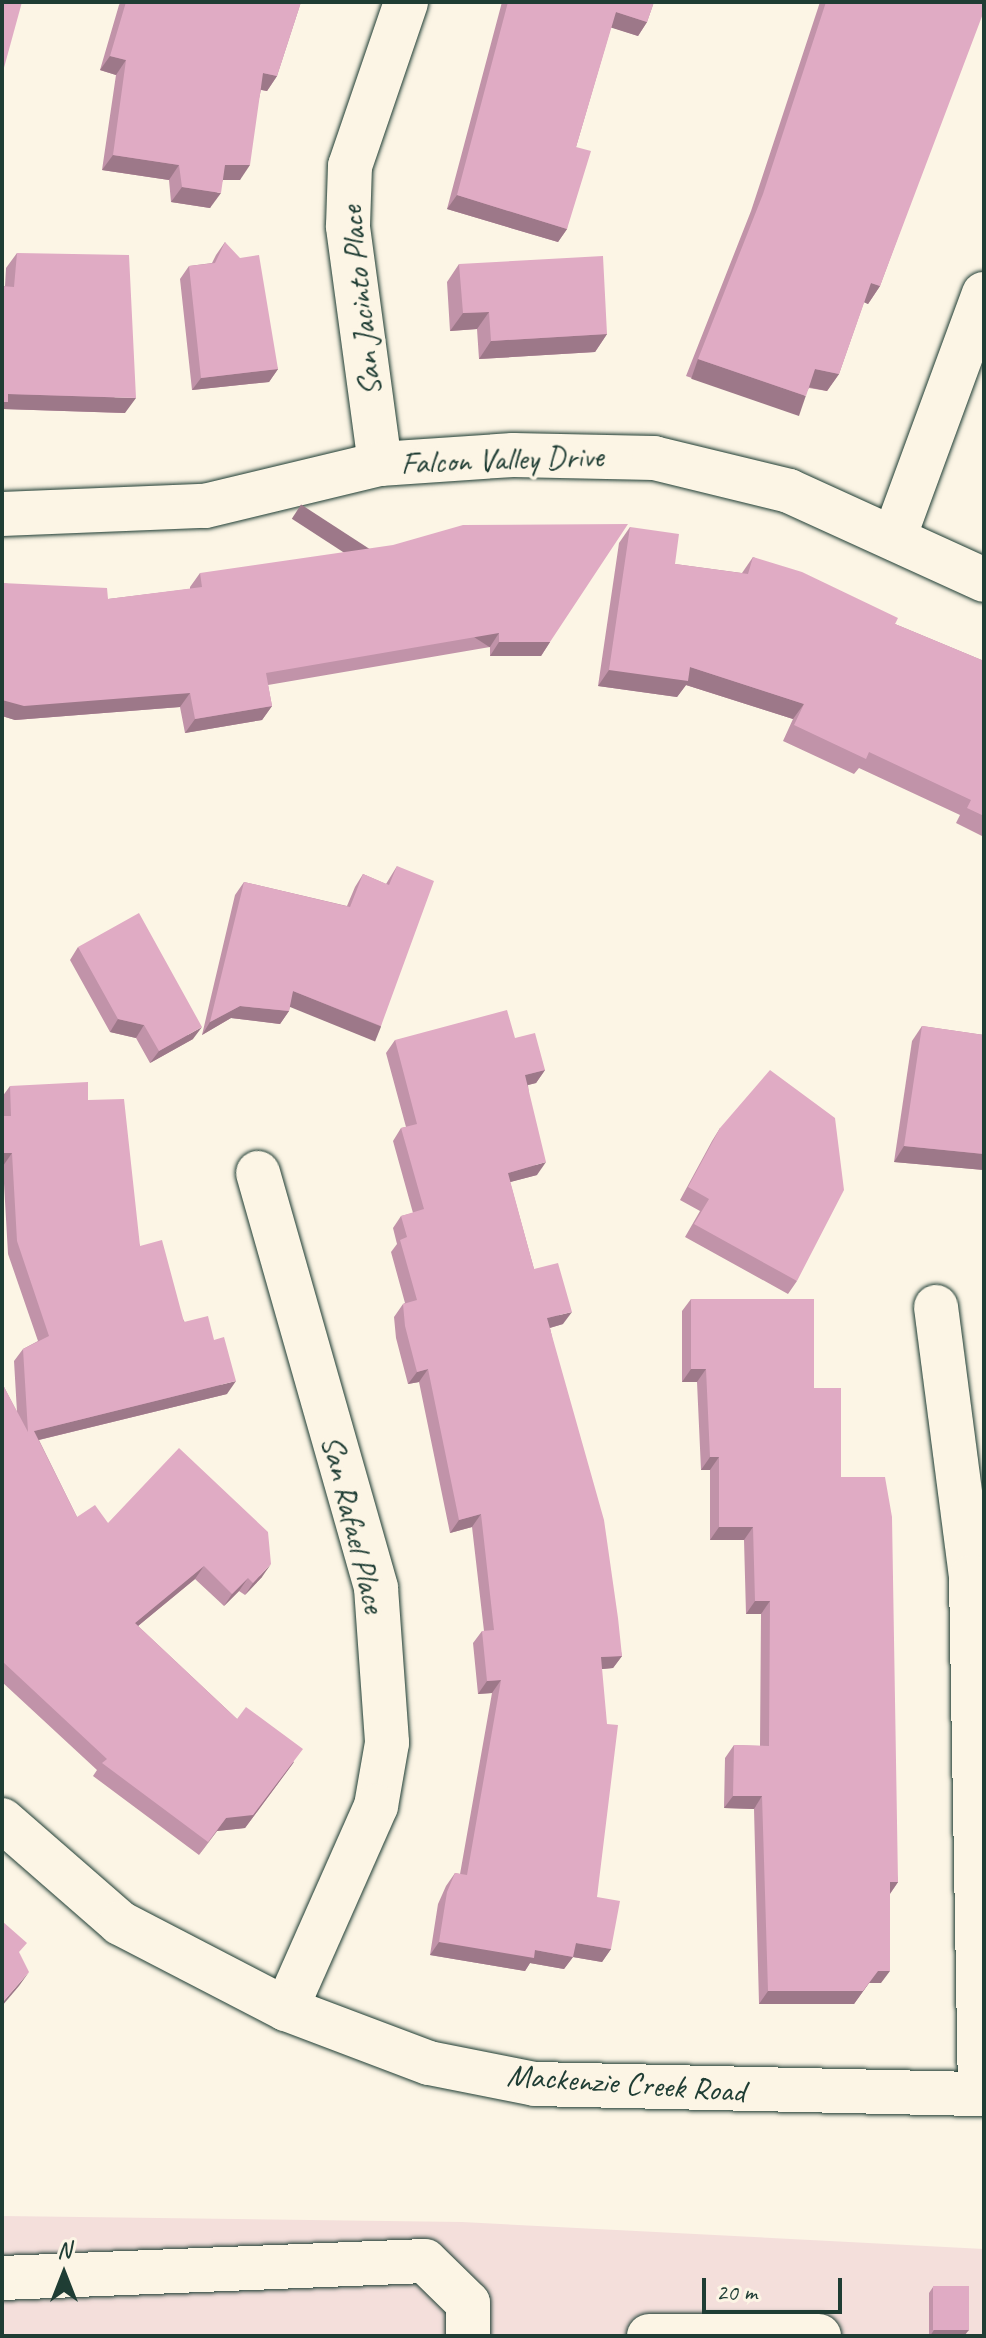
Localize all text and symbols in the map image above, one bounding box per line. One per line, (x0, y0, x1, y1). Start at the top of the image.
street label: San Jacinto Place (332, 203, 390, 399)
street label: Falcon Valley Drive (400, 437, 604, 483)
street label: San Rafael Place (312, 1430, 394, 1618)
street label: Mackenzie Creek Road (505, 2056, 747, 2112)
north arrow (24, 2234, 104, 2314)
text: N (57, 2236, 71, 2264)
scale bar (706, 2262, 846, 2312)
text: 20 m (716, 2277, 757, 2307)

